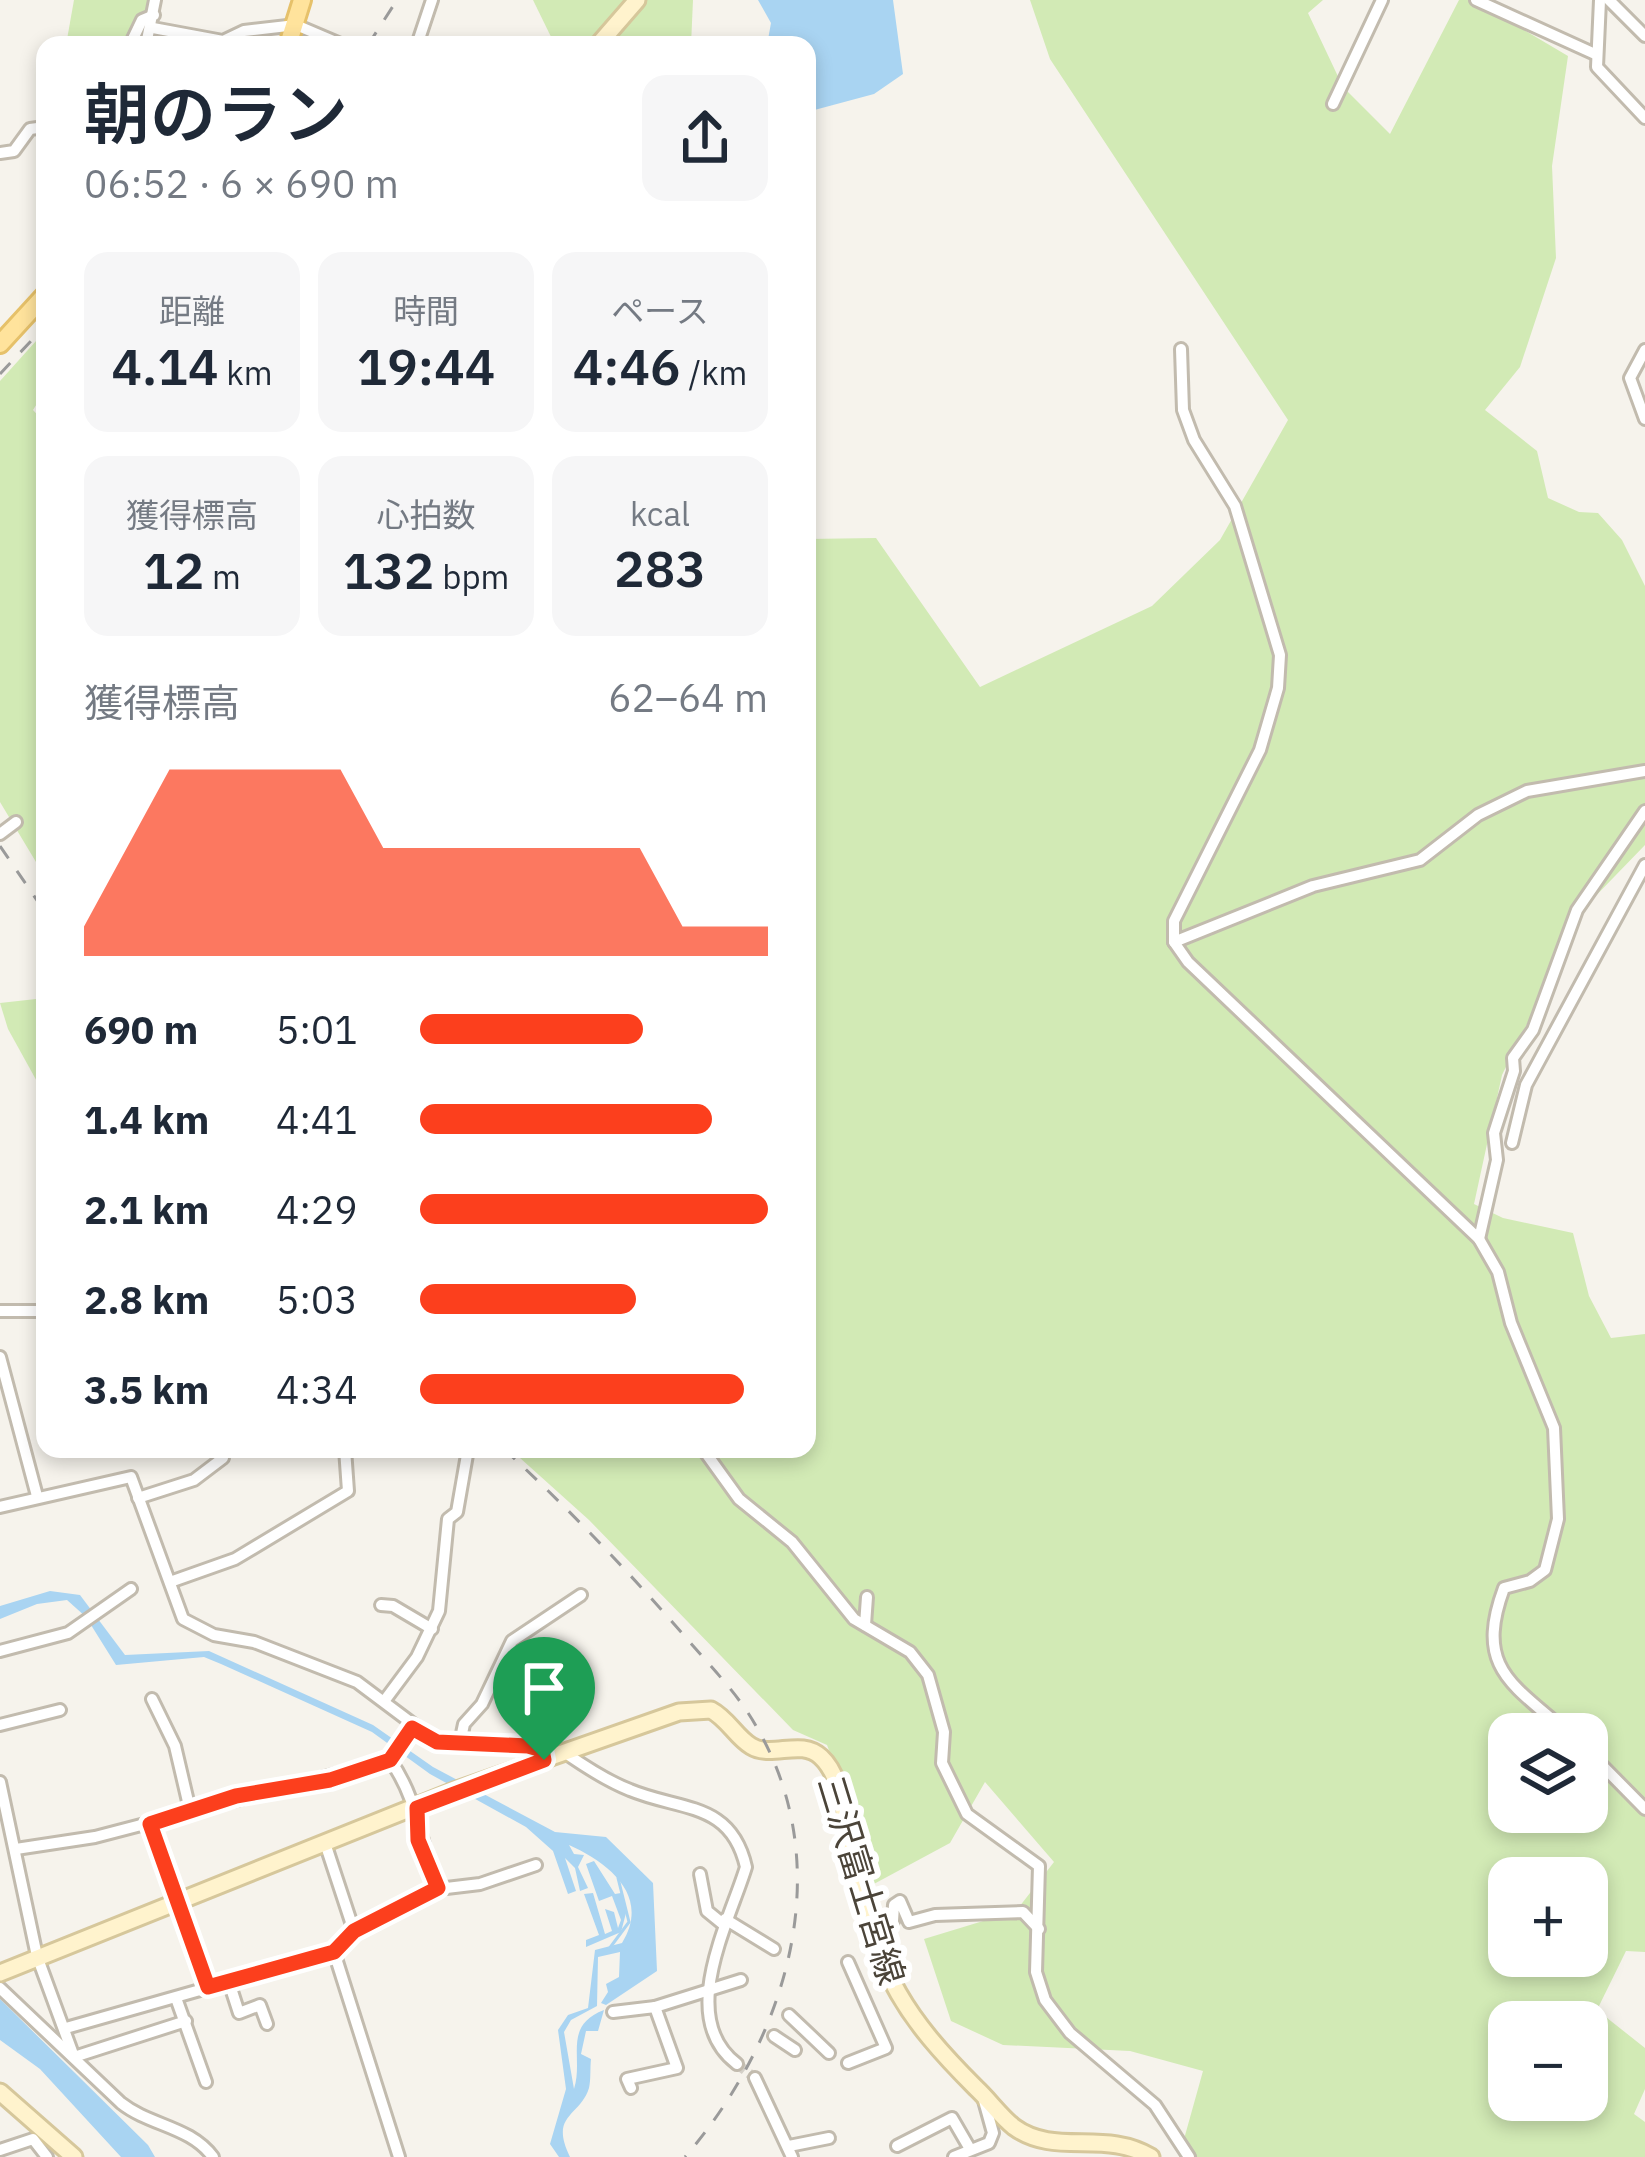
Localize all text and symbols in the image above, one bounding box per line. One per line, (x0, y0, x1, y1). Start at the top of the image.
text: 朝のラン (84, 70, 348, 156)
button: share (642, 75, 768, 201)
text: 06:52 · 6 × 690 m (84, 158, 399, 209)
text: 距離 (159, 289, 225, 332)
text: 時間 (393, 289, 459, 332)
text: ペース (611, 289, 709, 332)
text: 4.14 (111, 333, 219, 399)
text: 19:44 (357, 333, 495, 399)
text: 4:46 (573, 333, 681, 399)
text: km (219, 351, 273, 394)
text: /km (681, 351, 747, 394)
text: kcal (630, 492, 690, 535)
text: 獲得標高 (126, 493, 258, 536)
text: 心拍数 (377, 493, 476, 536)
text: 283 (614, 535, 706, 601)
text: 12 (143, 537, 204, 603)
text: 132 (343, 537, 434, 603)
text: m (204, 555, 241, 598)
text: bpm (434, 555, 509, 598)
text: 62–64 m (608, 672, 768, 723)
text: 獲得標高 (84, 677, 240, 728)
text: 690 m (84, 1004, 198, 1055)
text: 5:01 (276, 1004, 358, 1055)
text: 1.4 km (84, 1094, 209, 1145)
text: 4:41 (276, 1094, 358, 1145)
text: 2.1 km (84, 1184, 209, 1235)
text: 4:29 (276, 1184, 358, 1235)
text: 2.8 km (84, 1274, 209, 1325)
text: 5:03 (276, 1274, 358, 1325)
text: 3.5 km (84, 1364, 209, 1415)
text: 4:34 (276, 1364, 358, 1415)
pin (493, 1637, 595, 1760)
icon: arrive (511, 1655, 577, 1721)
map controls (1488, 1713, 1608, 2121)
button: layers (1488, 1713, 1608, 1833)
street label: 三沢富士宮線 (808, 1770, 916, 1990)
button: + (1488, 1857, 1608, 1977)
button: − (1488, 2001, 1608, 2121)

